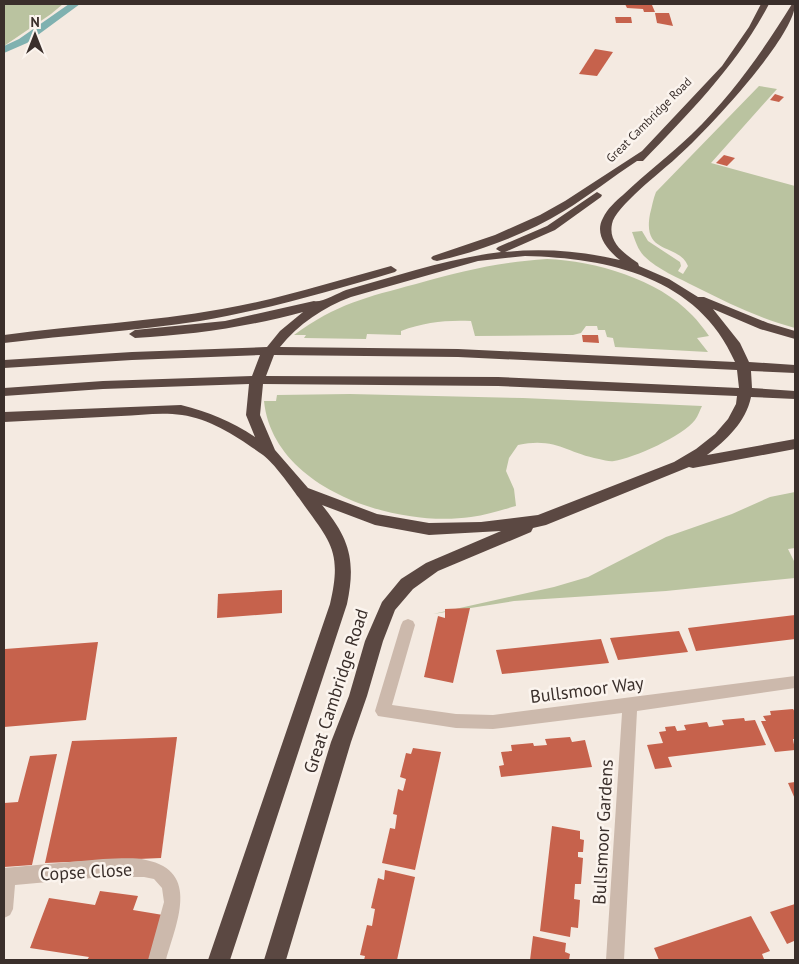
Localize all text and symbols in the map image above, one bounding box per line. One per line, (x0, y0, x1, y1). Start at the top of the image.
north arrow (10, 10, 60, 60)
text: N (30, 13, 40, 31)
street label: Great Cambridge Road (603, 74, 694, 165)
street label: Great Cambridge Road (298, 606, 373, 776)
street label: Bullsmoor Way (529, 671, 646, 708)
street label: Bullsmoor Gardens (587, 759, 618, 905)
street label: Copse Close (39, 858, 133, 885)

